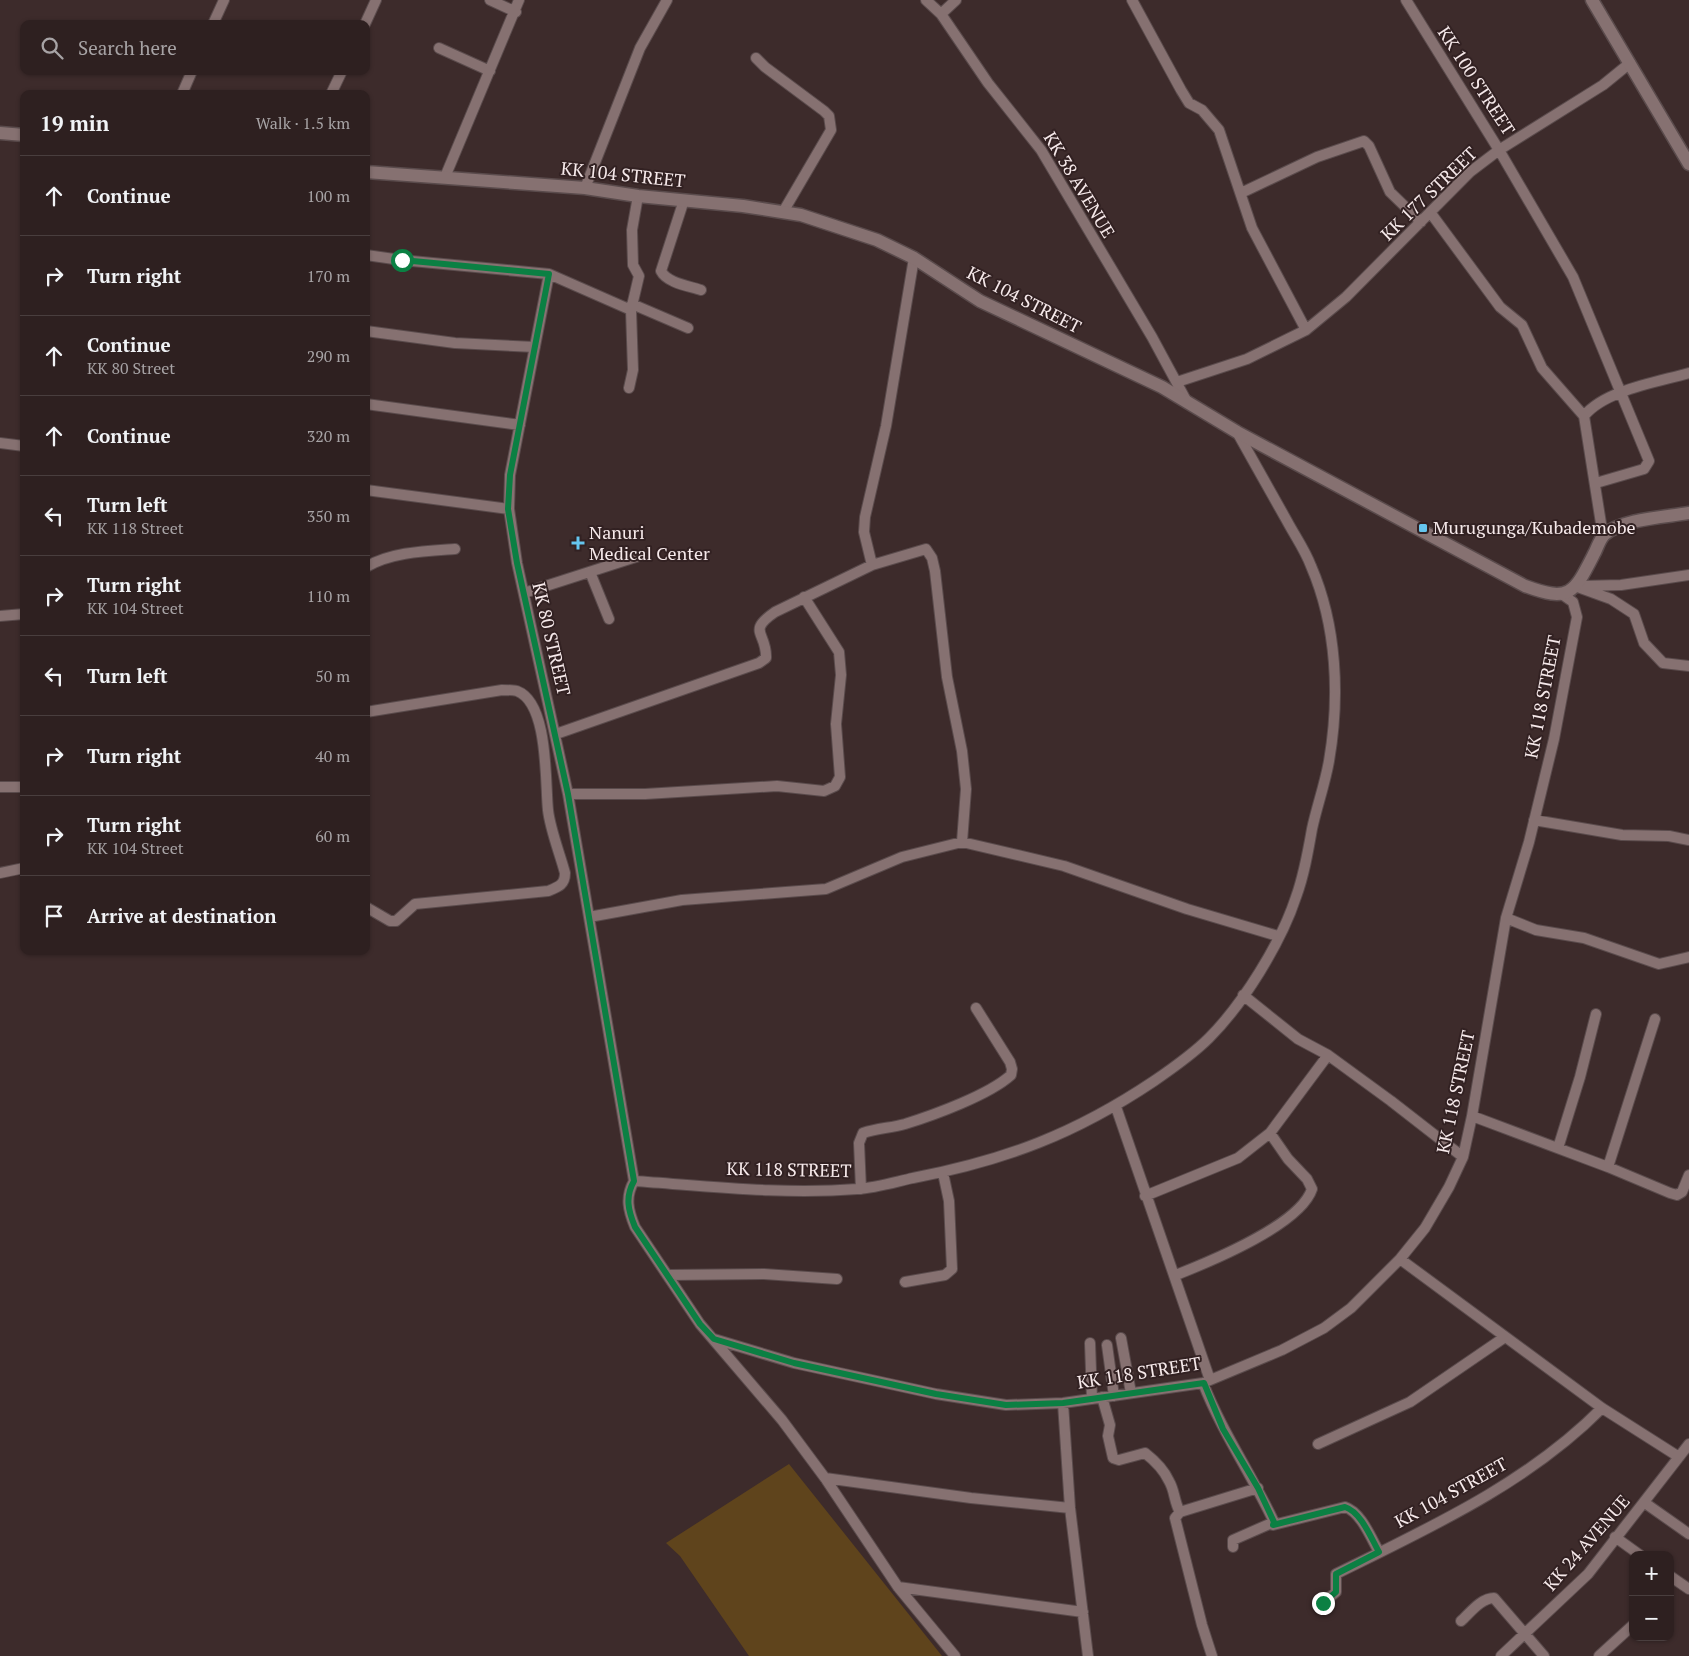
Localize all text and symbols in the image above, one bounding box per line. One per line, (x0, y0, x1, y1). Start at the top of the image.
search box (20, 20, 370, 75)
street label: KK 100 STREET (1433, 21, 1521, 139)
icon: search (38, 34, 66, 62)
text: Search here (78, 35, 177, 60)
text: 19 min (40, 109, 109, 137)
text: Walk · 1.5 km (256, 112, 350, 134)
street label: KK 38 AVENUE (1039, 127, 1121, 242)
street label: KK 177 STREET (1375, 141, 1482, 245)
street label: KK 104 STREET (560, 156, 687, 192)
icon: ahead (40, 182, 68, 210)
text: Continue (87, 183, 171, 208)
text: 100 m (307, 185, 350, 207)
route start (391, 249, 414, 272)
street label: KK 104 STREET (963, 260, 1086, 338)
icon: right (40, 262, 68, 290)
text: Turn right (87, 263, 181, 288)
text: 170 m (307, 265, 350, 287)
text: Continue (87, 332, 171, 357)
icon: ahead (40, 342, 68, 370)
text: 290 m (307, 345, 350, 367)
text: KK 80 Street (87, 357, 175, 379)
icon: ahead (40, 422, 68, 450)
text: Continue (87, 423, 171, 448)
text: 320 m (307, 425, 350, 447)
text: Turn left (87, 492, 168, 517)
icon: left (40, 502, 68, 530)
text: 350 m (307, 505, 350, 527)
place label: Murugunga/Kubademobe (1433, 515, 1636, 539)
text: KK 118 Street (87, 517, 184, 539)
place label: Nanuri Medical Center (589, 520, 710, 565)
marker: Murugunga/Kubademobe (1417, 522, 1429, 534)
marker: Nanuri Medical Center (571, 536, 585, 550)
text: Turn right (87, 572, 181, 597)
street label: KK 80 STREET (527, 580, 577, 698)
icon: right (40, 582, 68, 610)
text: 110 m (307, 585, 350, 607)
text: KK 104 Street (87, 597, 184, 619)
street label: KK 118 STREET (1518, 633, 1566, 761)
icon: left (40, 662, 68, 690)
text: Turn left (87, 663, 168, 688)
text: 50 m (315, 665, 350, 687)
icon: right (40, 742, 68, 770)
text: Turn right (87, 743, 181, 768)
text: 40 m (315, 745, 350, 767)
text: Turn right (87, 812, 181, 837)
icon: right (40, 822, 68, 850)
text: 60 m (315, 825, 350, 847)
text: KK 104 Street (87, 837, 184, 859)
icon: arrive (40, 902, 68, 930)
text: Arrive at destination (87, 903, 276, 928)
street label: KK 118 STREET (1430, 1028, 1480, 1155)
street label: KK 118 STREET (726, 1156, 852, 1182)
street label: KK 118 STREET (1075, 1350, 1203, 1394)
street label: KK 104 STREET (1390, 1451, 1511, 1533)
street label: KK 24 AVENUE (1538, 1489, 1635, 1595)
map controls (1629, 1551, 1674, 1641)
button: + (1629, 1551, 1674, 1596)
route end (1312, 1592, 1335, 1615)
button: − (1629, 1596, 1674, 1641)

